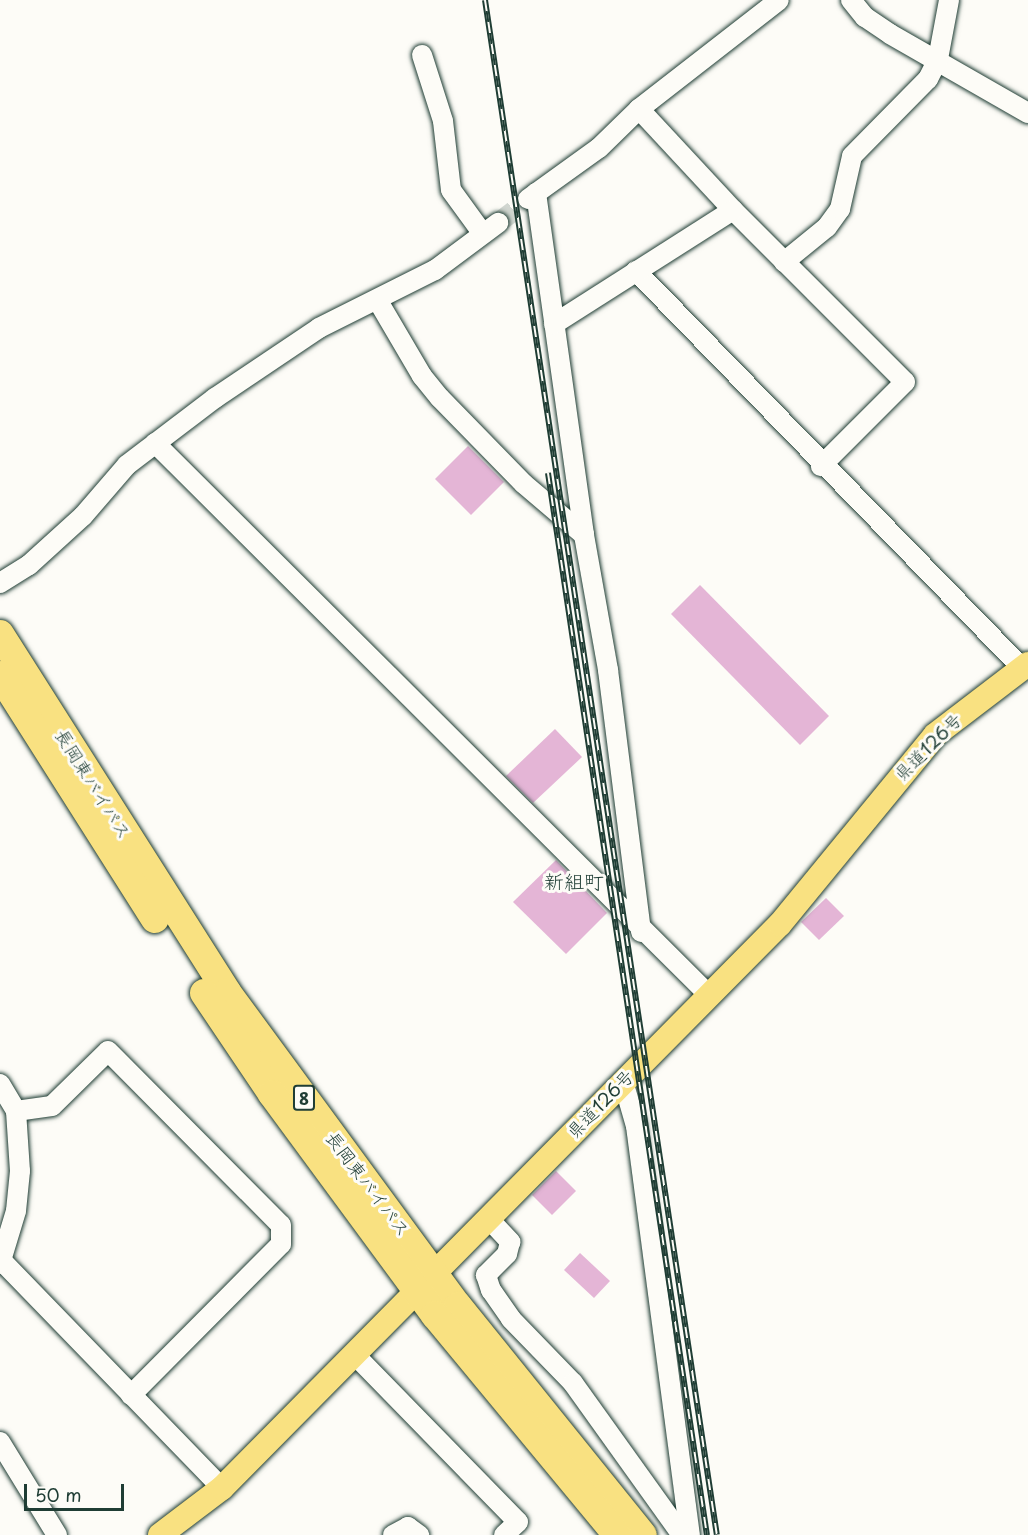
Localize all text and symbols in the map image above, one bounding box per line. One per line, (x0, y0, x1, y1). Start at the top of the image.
street label: 県道126号 (890, 709, 966, 785)
street label: 長岡東バイパス (50, 725, 136, 843)
district label: 新組町 (544, 869, 604, 893)
street label: 県道126号 (562, 1065, 638, 1143)
road number: 8 (292, 1085, 316, 1111)
street label: 長岡東バイパス (321, 1127, 415, 1241)
scale bar (27, 1472, 128, 1510)
text: 50 m (35, 1481, 82, 1508)

